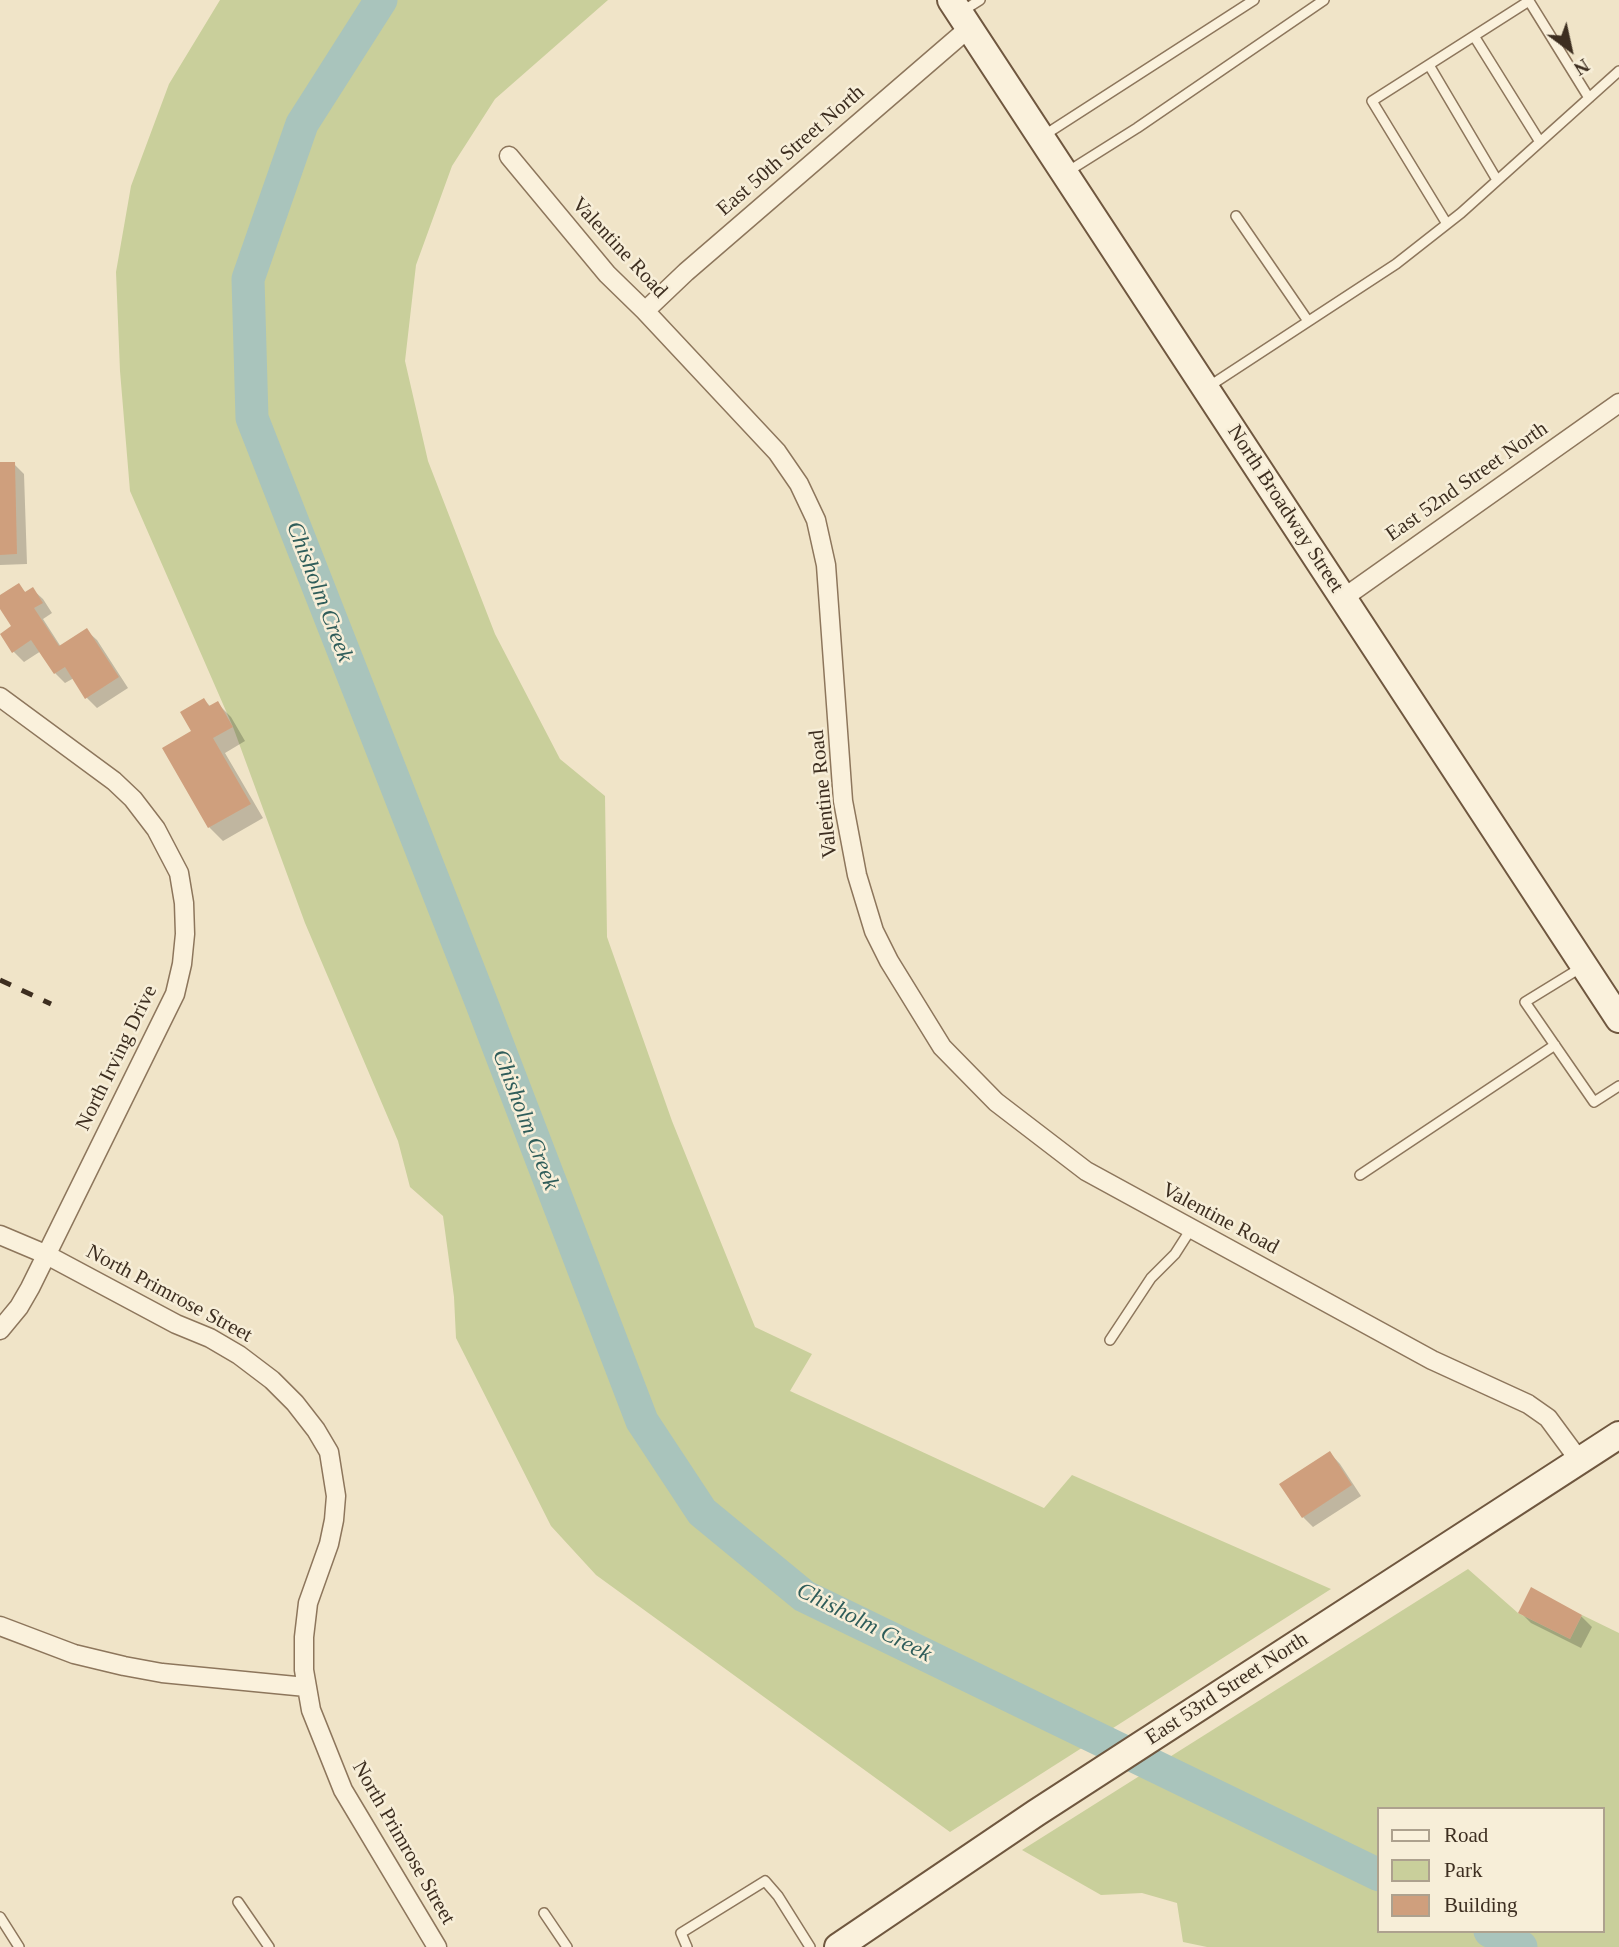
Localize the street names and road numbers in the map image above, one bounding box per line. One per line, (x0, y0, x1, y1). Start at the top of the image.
street label: East 50th Street North (712, 80, 870, 222)
street label: Valentine Road (566, 192, 672, 304)
street label: East 52nd Street North (1381, 417, 1553, 547)
street label: North Broadway Street (1221, 420, 1349, 598)
street label: Valentine Road (805, 729, 843, 859)
street label: North Irving Drive (71, 981, 163, 1135)
street label: Valentine Road (1157, 1178, 1283, 1260)
street label: North Primrose Street (82, 1240, 256, 1348)
street label: East 53rd Street North (1141, 1627, 1313, 1751)
street label: North Primrose Street (346, 1757, 460, 1929)

